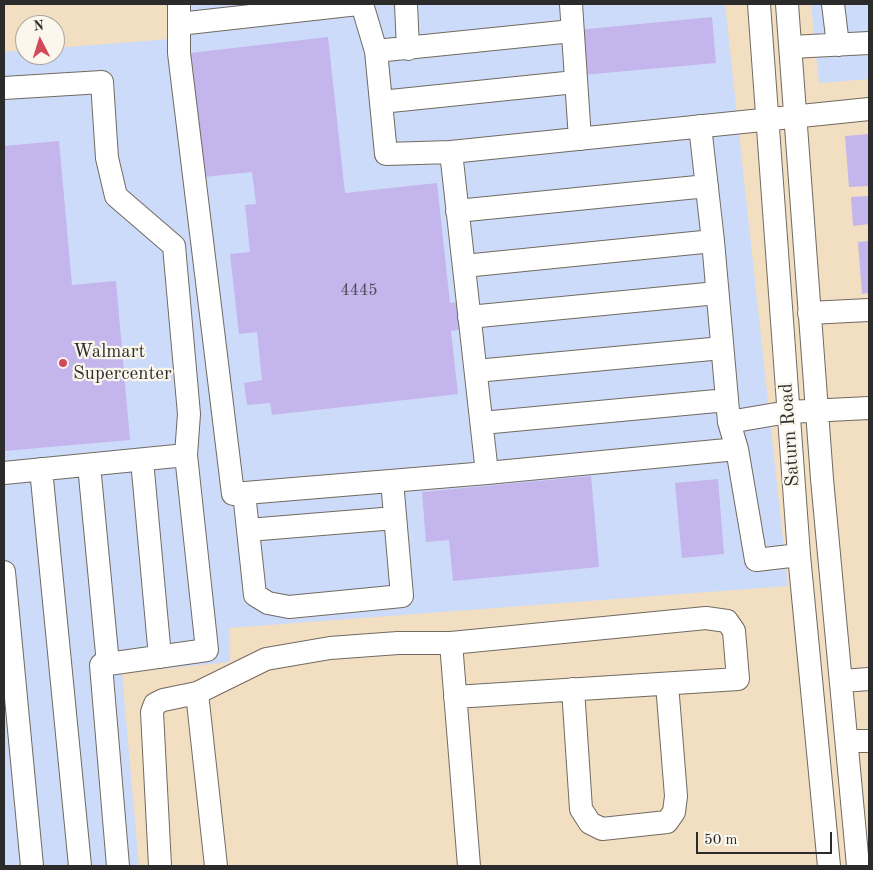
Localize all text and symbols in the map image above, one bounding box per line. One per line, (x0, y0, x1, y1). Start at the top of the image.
north arrow (15, 15, 65, 65)
text: N (33, 19, 45, 33)
house number: 4445 (340, 281, 378, 301)
place label: Walmart Supercenter (73, 341, 172, 385)
marker: Walmart Supercenter (57, 357, 69, 369)
street label: Saturn Road (775, 382, 805, 488)
scale bar (698, 822, 834, 854)
text: 50 m (704, 833, 738, 848)

